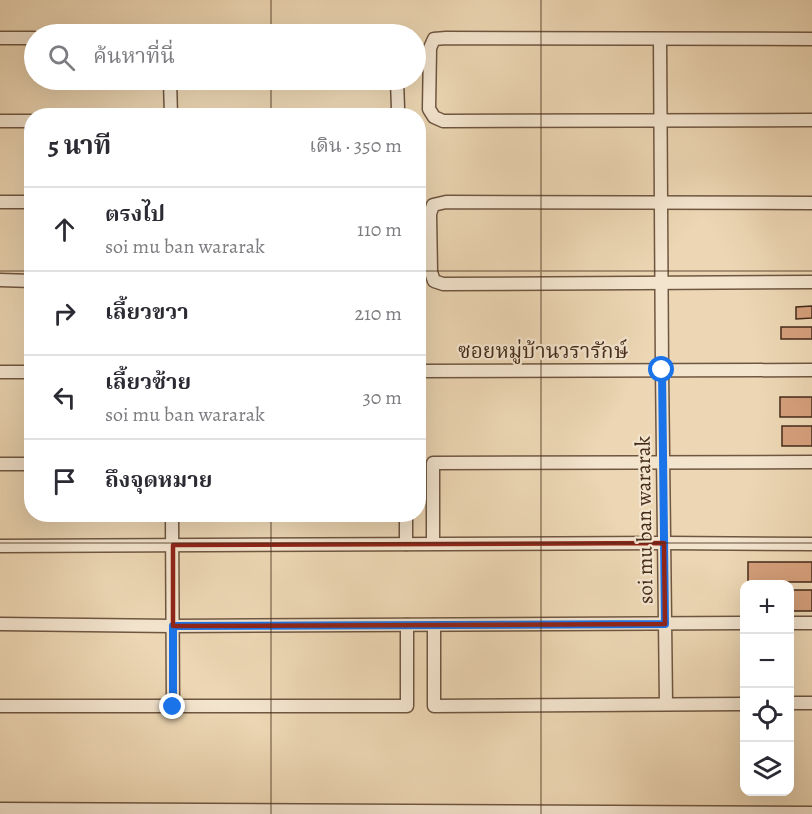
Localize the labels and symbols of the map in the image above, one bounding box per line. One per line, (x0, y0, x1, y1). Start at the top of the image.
street label: ซอยหมู่บ้านวรารักษ์ (458, 337, 629, 365)
route start (648, 356, 674, 382)
street label: soi mu ban wararak (629, 435, 659, 604)
route end (159, 693, 185, 719)

